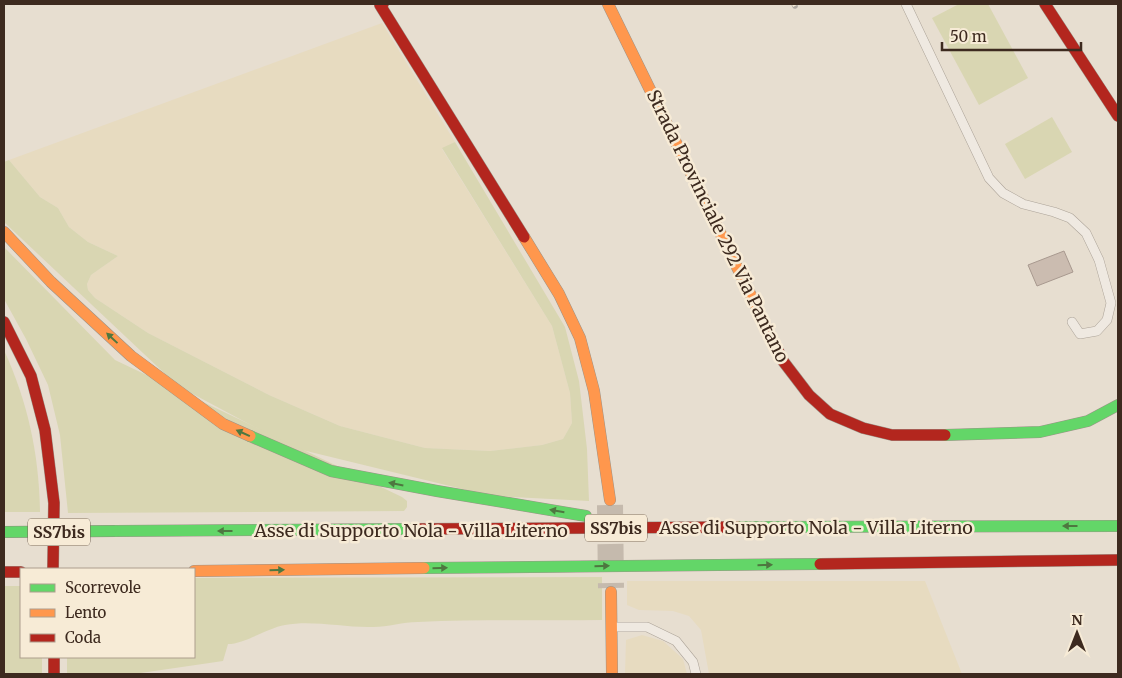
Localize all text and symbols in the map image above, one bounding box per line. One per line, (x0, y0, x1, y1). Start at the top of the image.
scale bar (942, 20, 1081, 52)
text: 50 m (950, 27, 987, 46)
street label: Strada Provinciale 292 Via Pantano (642, 86, 794, 366)
one-way arrow (106, 332, 118, 344)
one-way arrow (236, 428, 250, 436)
one-way arrow (388, 479, 404, 487)
one-way arrow (548, 506, 564, 514)
road number: SS7bis (585, 514, 647, 542)
street label: Asse di Supporto Nola - Villa Literno (658, 516, 973, 539)
road number: SS7bis (28, 518, 90, 546)
street label: Asse di Supporto Nola - Villa Literno (253, 519, 568, 542)
one-way arrow (1061, 522, 1077, 530)
one-way arrow (216, 527, 232, 535)
one-way arrow (757, 560, 773, 568)
one-way arrow (595, 562, 611, 570)
one-way arrow (432, 564, 448, 572)
one-way arrow (270, 566, 286, 574)
legend (20, 568, 195, 658)
text: Scorrevole (65, 578, 141, 597)
text: Lento (65, 603, 107, 622)
north arrow (1052, 608, 1102, 658)
text: N (1071, 611, 1083, 629)
text: Coda (65, 628, 101, 647)

